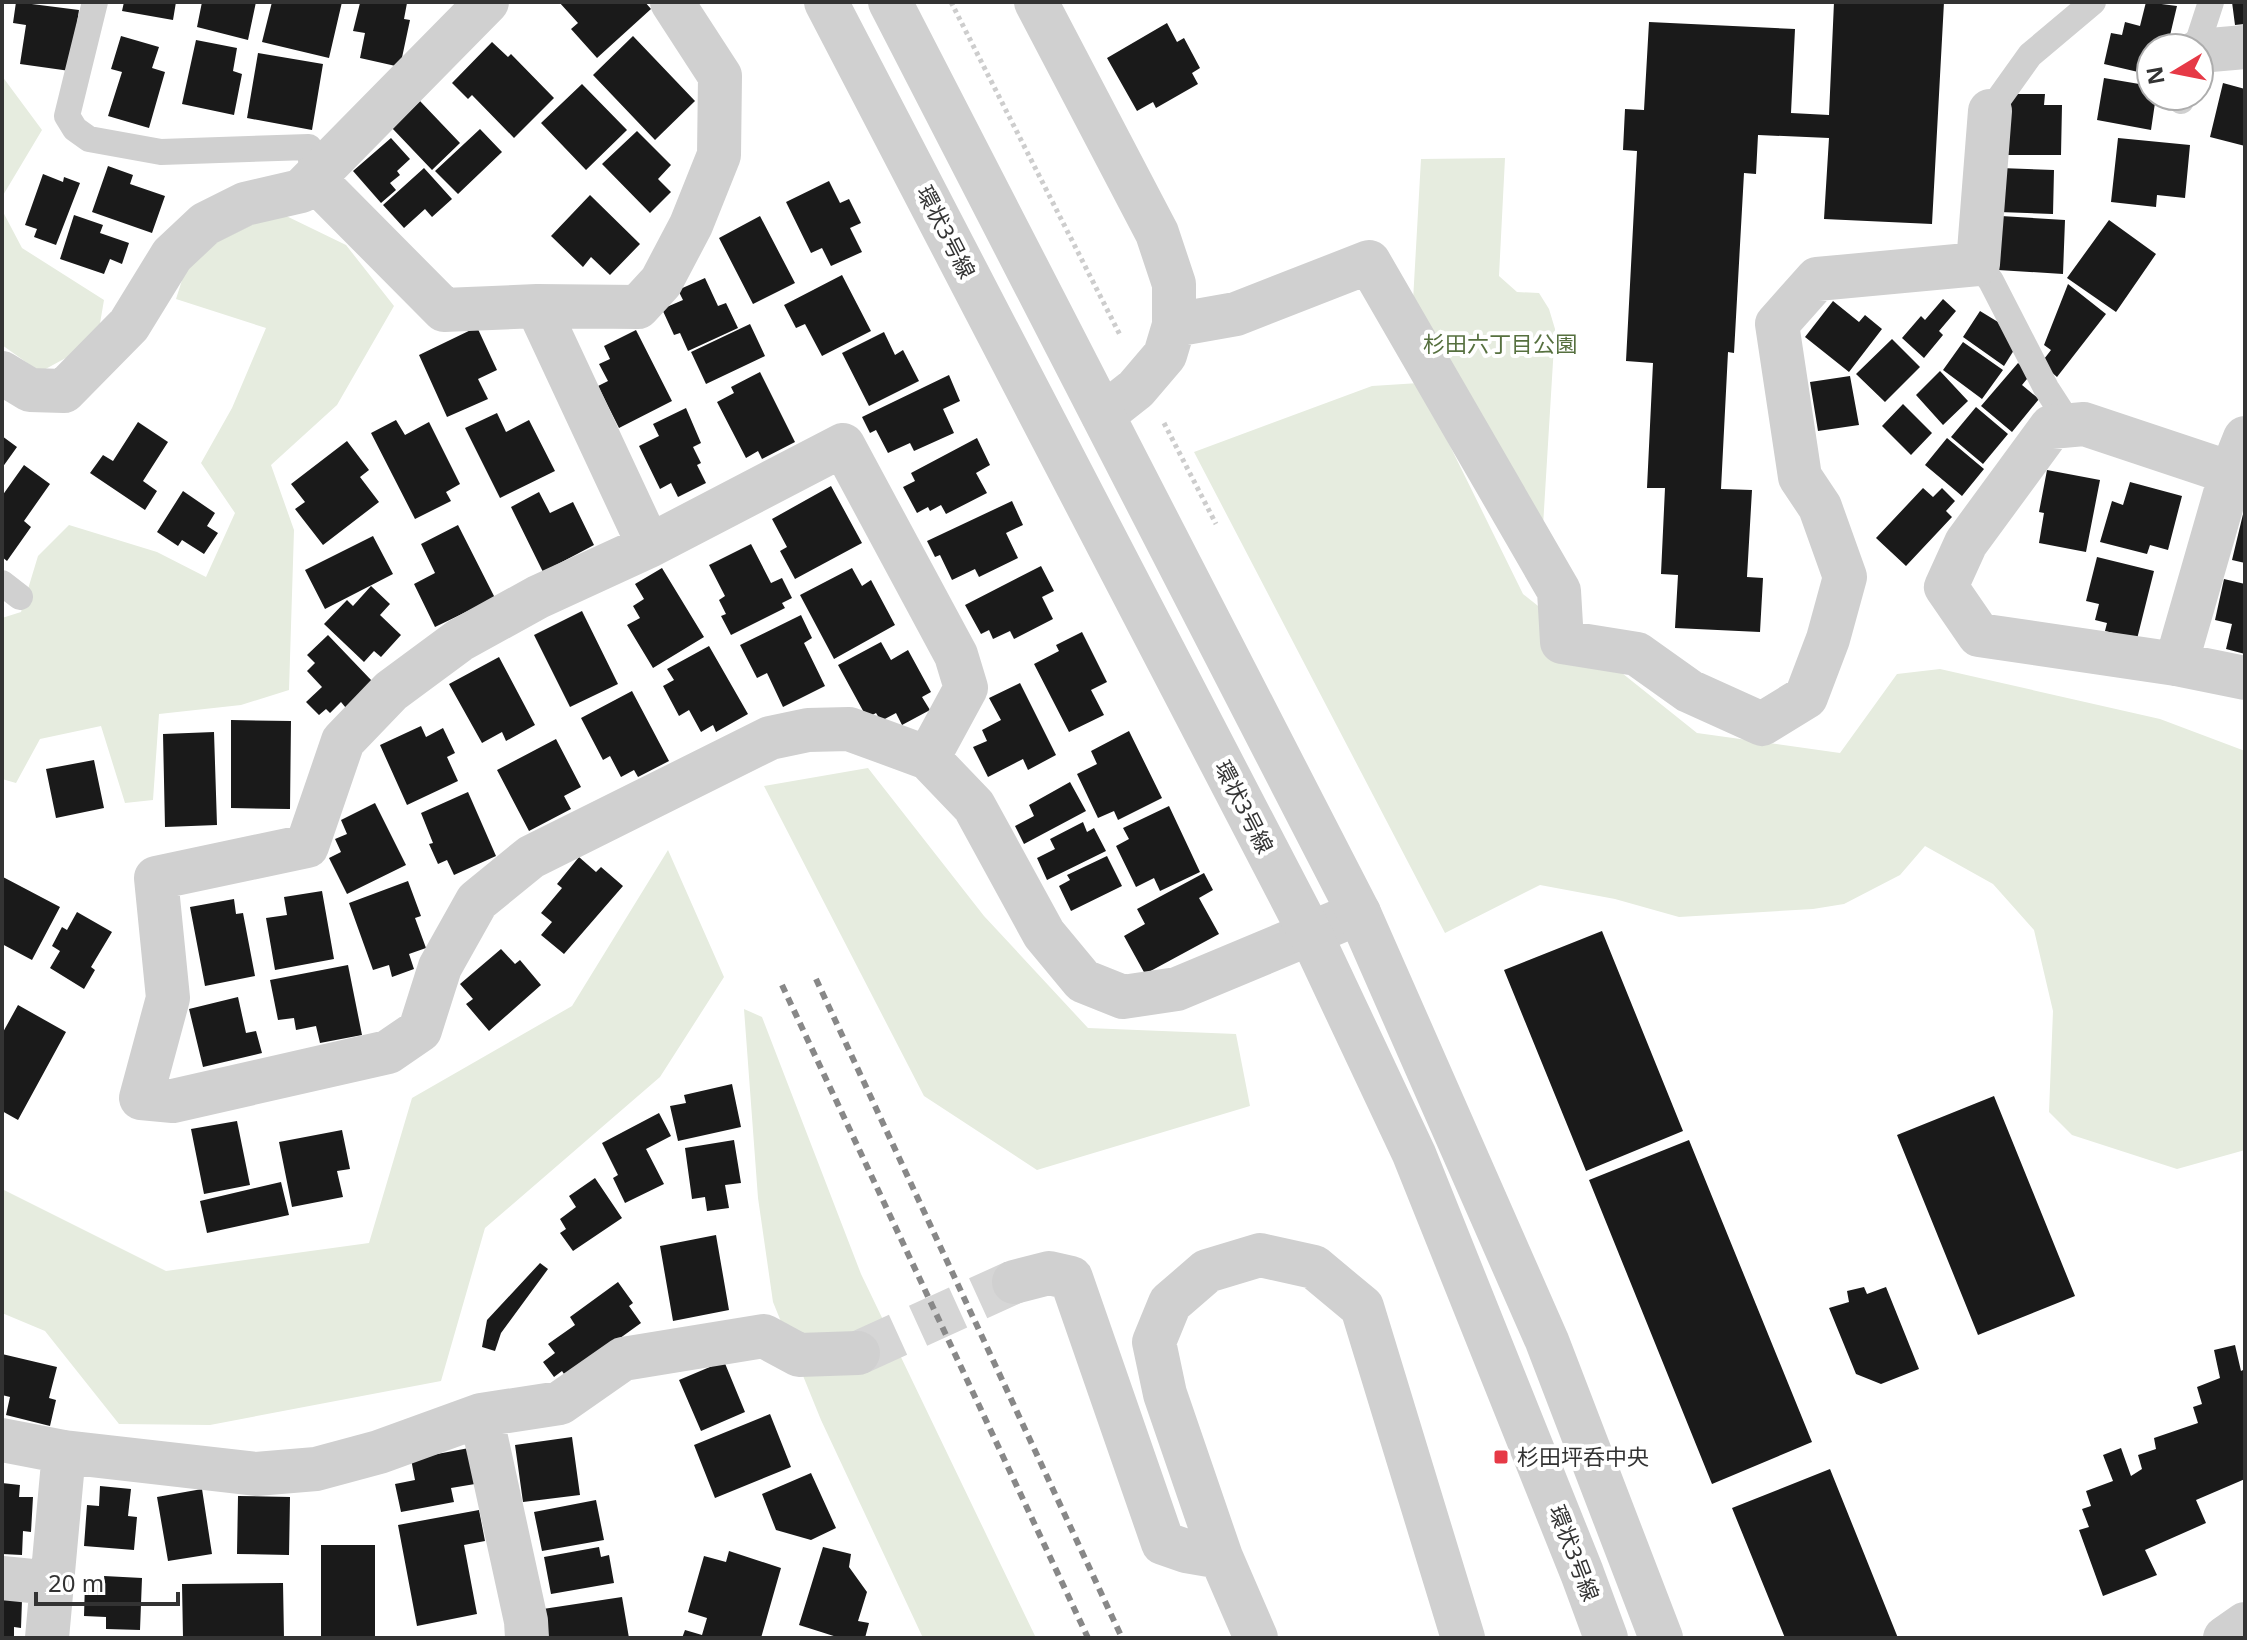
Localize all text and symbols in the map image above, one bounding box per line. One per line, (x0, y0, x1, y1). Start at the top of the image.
north arrow (2135, 32, 2215, 112)
text: N (2138, 64, 2171, 87)
street label: 環状3号線 (911, 180, 983, 283)
park label: 杉田六丁目公園 (1423, 328, 1577, 358)
street label: 環状3号線 (1209, 755, 1281, 858)
place label: 杉田坪呑中央 (1517, 1441, 1649, 1471)
marker: 杉田坪呑中央 (1492, 1448, 1510, 1466)
street label: 環状3号線 (1543, 1500, 1607, 1605)
scale bar (36, 1556, 178, 1606)
text: 20 m (48, 1566, 104, 1599)

